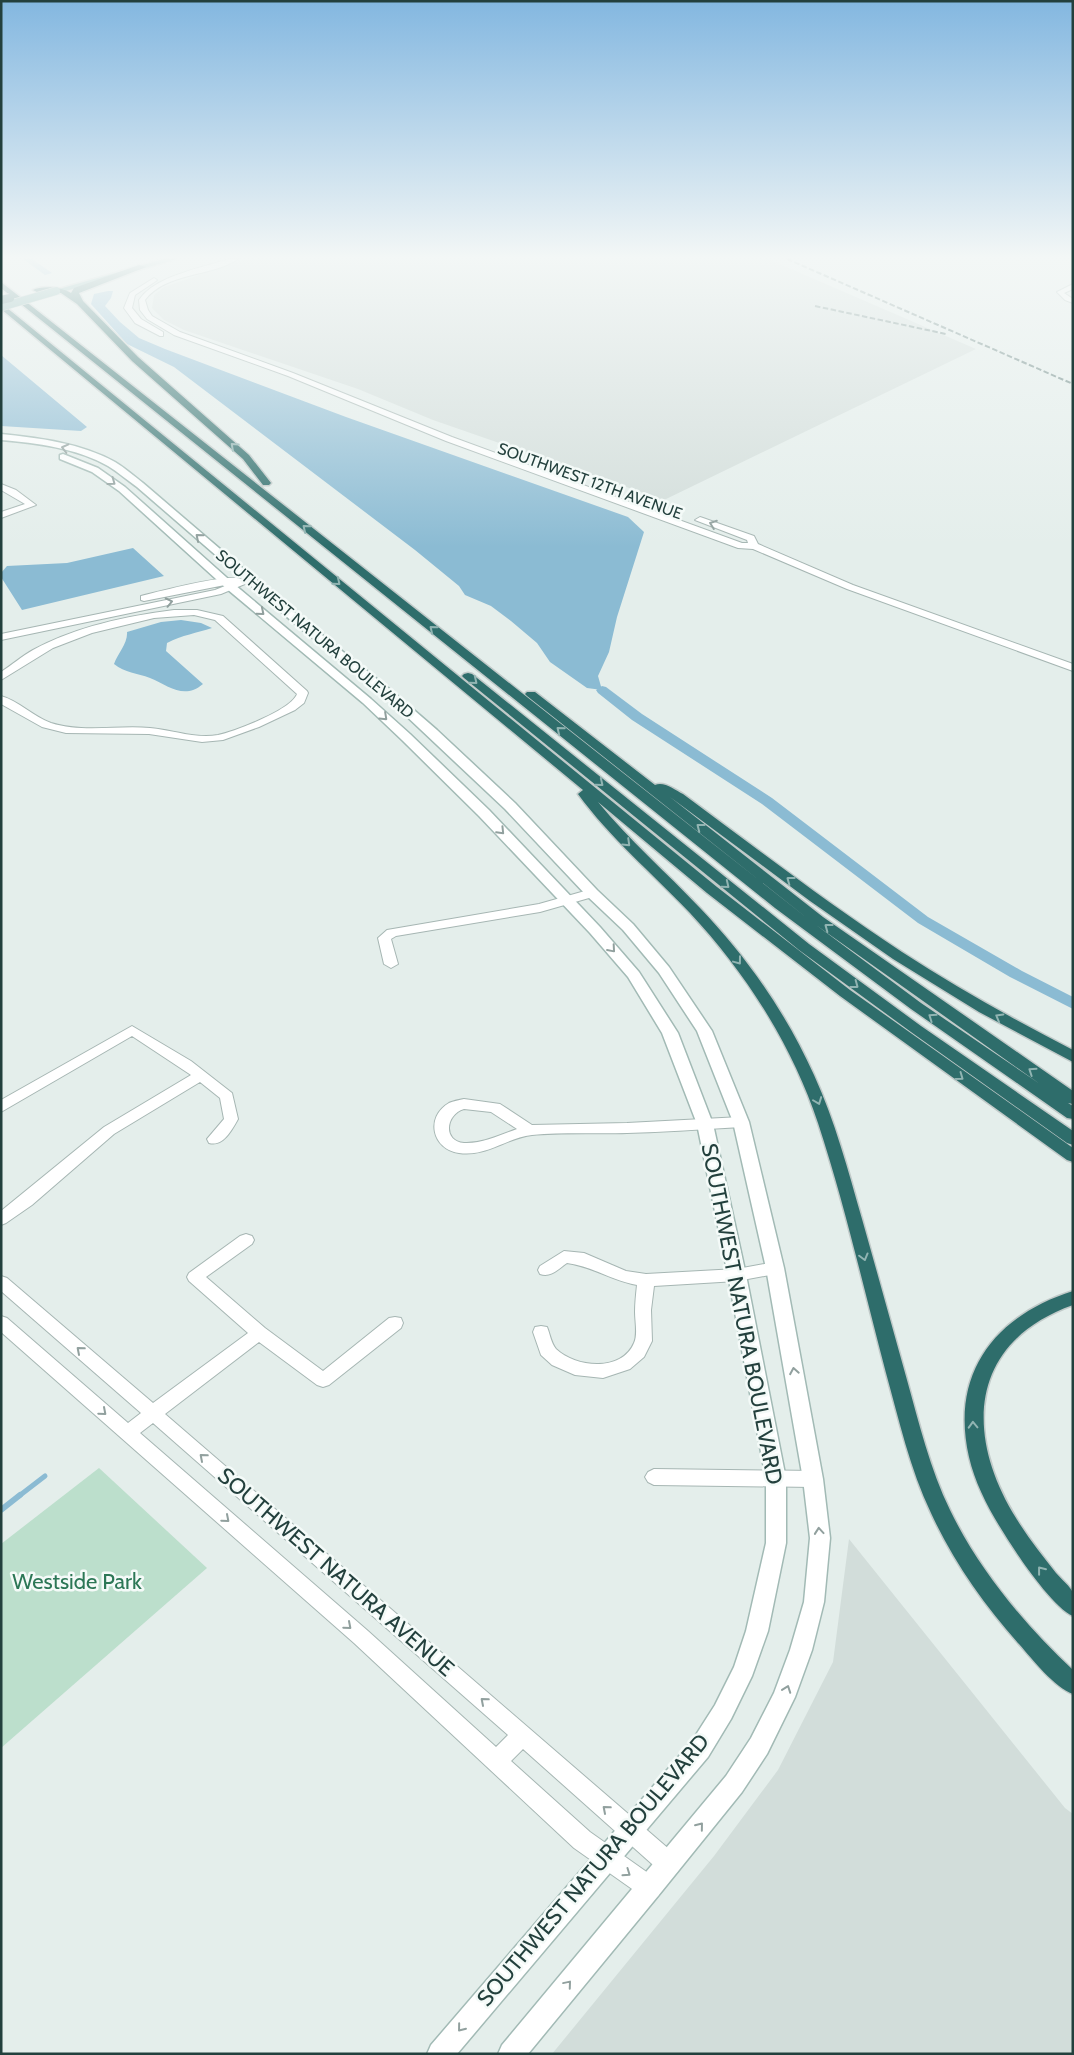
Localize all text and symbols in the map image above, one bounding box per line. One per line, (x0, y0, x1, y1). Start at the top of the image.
street label: SOUTHWEST 12TH AVENUE (495, 439, 685, 523)
one-way arrow (61, 443, 70, 454)
one-way arrow (231, 443, 240, 452)
one-way arrow (106, 476, 116, 485)
one-way arrow (709, 520, 718, 530)
one-way arrow (303, 525, 312, 533)
one-way arrow (195, 533, 204, 542)
street label: SOUTHWEST NATURA BOULEVARD (212, 546, 418, 722)
one-way arrow (331, 576, 340, 584)
one-way arrow (164, 598, 173, 608)
one-way arrow (255, 607, 264, 616)
one-way arrow (429, 626, 439, 635)
one-way arrow (468, 675, 477, 684)
one-way arrow (379, 711, 388, 720)
one-way arrow (557, 728, 566, 736)
one-way arrow (594, 778, 603, 787)
one-way arrow (495, 825, 504, 834)
one-way arrow (697, 825, 706, 833)
one-way arrow (621, 837, 630, 846)
one-way arrow (786, 877, 796, 886)
one-way arrow (720, 880, 729, 888)
one-way arrow (824, 924, 834, 933)
one-way arrow (606, 944, 615, 953)
one-way arrow (732, 955, 741, 965)
one-way arrow (849, 979, 858, 987)
one-way arrow (995, 1013, 1004, 1023)
one-way arrow (928, 1014, 938, 1023)
one-way arrow (1029, 1068, 1038, 1077)
one-way arrow (955, 1071, 964, 1080)
one-way arrow (812, 1097, 822, 1105)
street label: SOUTHWEST NATURA BOULEVARD (696, 1141, 788, 1487)
one-way arrow (858, 1253, 868, 1261)
one-way arrow (77, 1347, 86, 1356)
one-way arrow (789, 1366, 799, 1375)
one-way arrow (98, 1406, 107, 1415)
one-way arrow (968, 1421, 979, 1429)
one-way arrow (200, 1453, 209, 1462)
street label: SOUTHWEST NATURA AVENUE (212, 1462, 460, 1682)
one-way arrow (220, 1513, 229, 1522)
one-way arrow (814, 1527, 825, 1535)
one-way arrow (1039, 1567, 1047, 1576)
park label: Westside Park (12, 1568, 142, 1595)
one-way arrow (342, 1620, 351, 1629)
one-way arrow (781, 1685, 791, 1694)
one-way arrow (481, 1698, 490, 1707)
street label: SOUTHWEST NATURA BOULEVARD (471, 1728, 715, 2012)
one-way arrow (603, 1805, 612, 1814)
one-way arrow (694, 1822, 703, 1831)
one-way arrow (622, 1866, 631, 1876)
one-way arrow (563, 1981, 572, 1990)
one-way arrow (458, 2022, 466, 2031)

